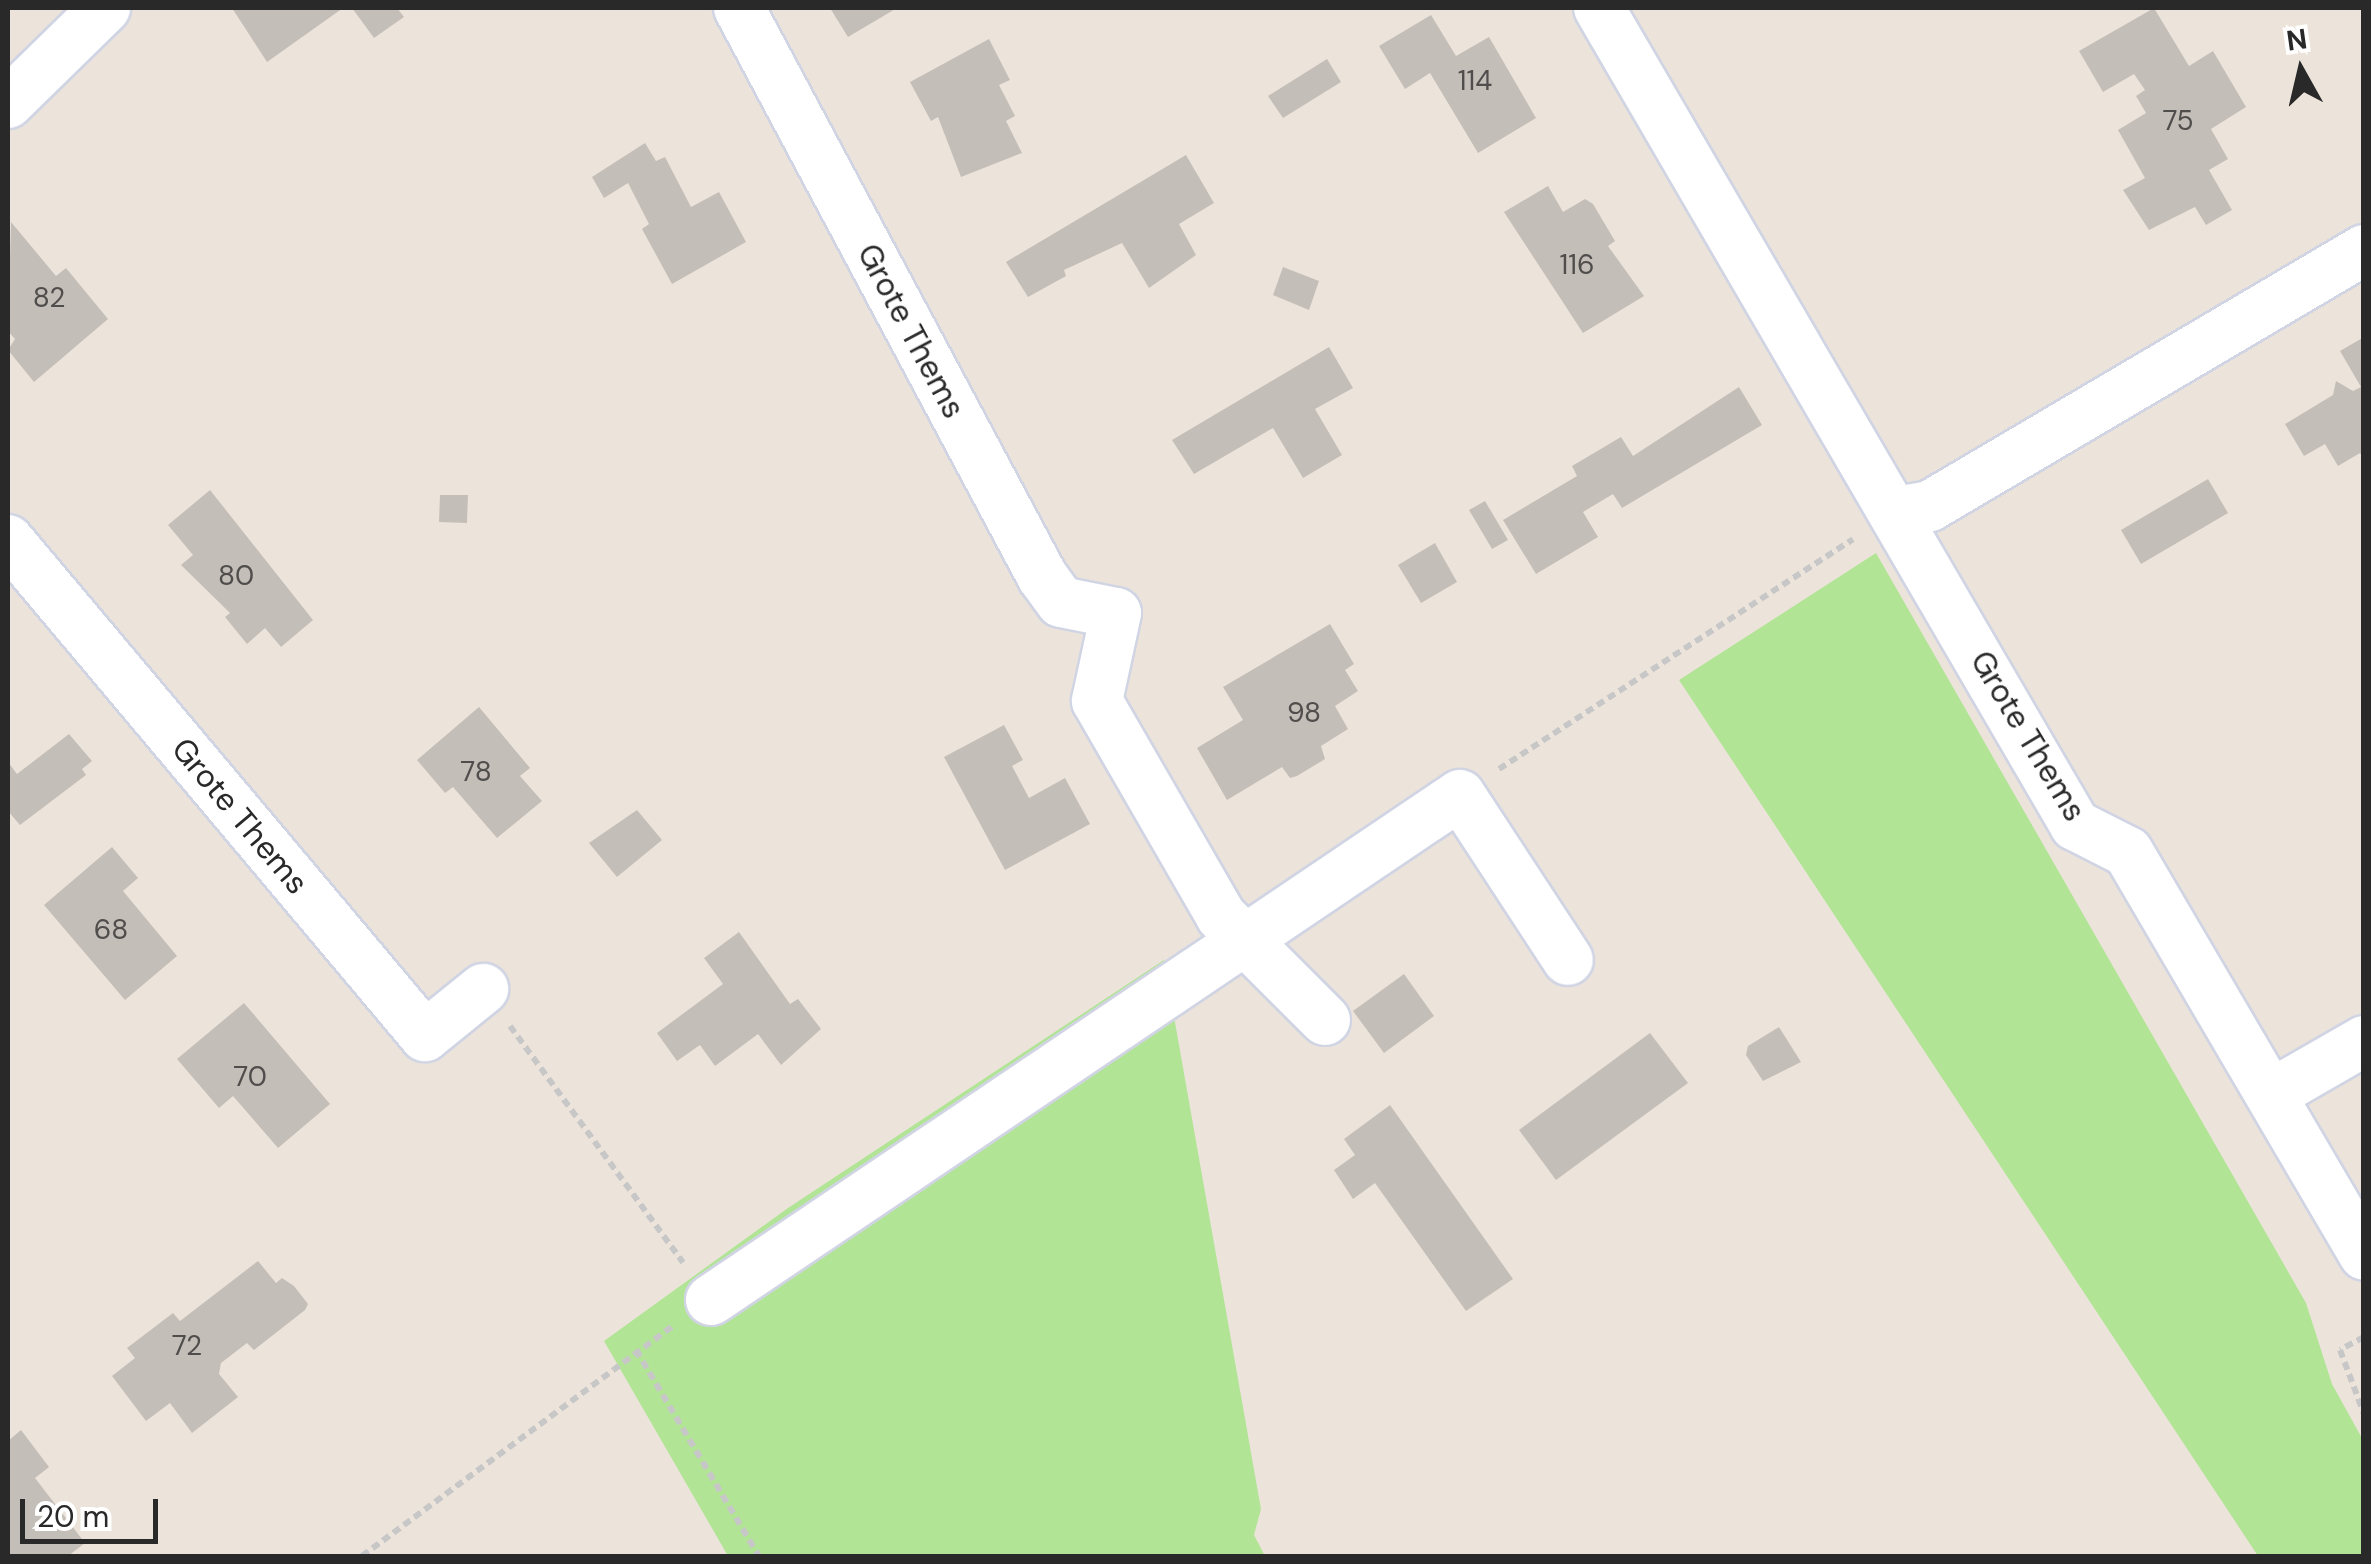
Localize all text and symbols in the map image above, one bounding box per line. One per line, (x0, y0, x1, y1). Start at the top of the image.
north arrow (2251, 20, 2351, 120)
text: N (2284, 20, 2309, 60)
house number: 114 (1458, 64, 1492, 98)
house number: 75 (2162, 104, 2194, 138)
street label: Grote Thems (849, 237, 973, 425)
house number: 116 (1559, 248, 1595, 282)
house number: 82 (33, 281, 65, 315)
house number: 80 (218, 559, 254, 593)
street label: Grote Thems (1962, 644, 2094, 828)
house number: 98 (1287, 696, 1321, 730)
street label: Grote Thems (164, 730, 316, 902)
house number: 78 (460, 755, 492, 789)
house number: 68 (94, 913, 128, 947)
house number: 70 (233, 1060, 267, 1094)
house number: 72 (172, 1329, 202, 1363)
scale bar (25, 1479, 162, 1541)
text: 20 m (37, 1497, 109, 1536)

